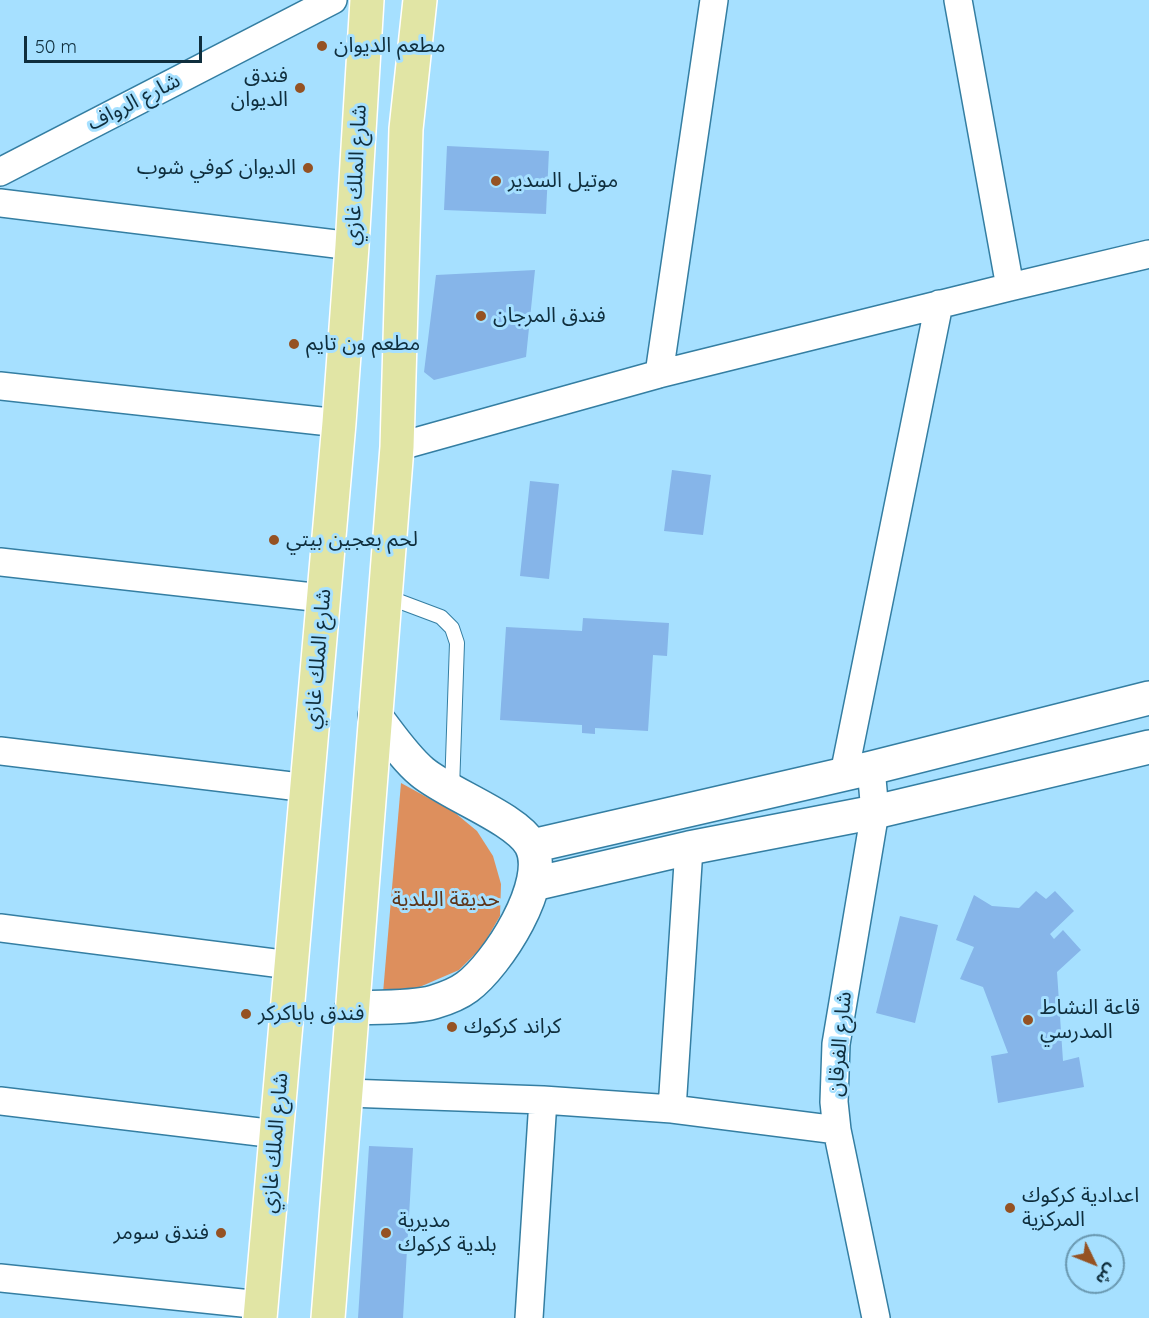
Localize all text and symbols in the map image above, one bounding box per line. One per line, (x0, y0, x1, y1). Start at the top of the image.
scale bar (27, 24, 206, 62)
place label: مطعم الديوان (334, 33, 446, 59)
text: 50 m (35, 35, 77, 58)
marker: مطعم الديوان (315, 39, 329, 53)
place label: فندق الديوان (231, 63, 288, 113)
street label: شارع الرواف (84, 68, 184, 136)
marker: فندق الديوان (293, 81, 307, 95)
street label: شارع الملك غازي (340, 104, 372, 246)
place label: الديوان كوفي شوب (137, 155, 296, 181)
marker: الديوان كوفي شوب (301, 161, 315, 175)
place label: موتيل السدير (508, 168, 618, 194)
marker: موتيل السدير (489, 174, 503, 188)
place label: فندق المرجان (493, 303, 606, 329)
marker: فندق المرجان (474, 309, 488, 323)
place label: مطعم ون تايم (306, 331, 420, 357)
marker: مطعم ون تايم (287, 337, 301, 351)
place label: لحم بعجين بيتي (286, 527, 418, 553)
marker: لحم بعجين بيتي (267, 533, 281, 547)
street label: شارع الملك غازي (299, 588, 337, 730)
park label: حديقة البلدية (392, 887, 500, 913)
street label: شارع الفرقان (823, 991, 857, 1097)
place label: قاعة النشاط المدرسي (1040, 995, 1140, 1045)
place label: فندق باباكركر (258, 1001, 364, 1027)
marker: فندق باباكركر (239, 1007, 253, 1021)
marker: قاعة النشاط المدرسي (1021, 1013, 1035, 1027)
place label: كراند كركوك (464, 1014, 561, 1040)
marker: كراند كركوك (445, 1020, 459, 1034)
street label: شارع الملك غازي (256, 1072, 294, 1214)
place label: اعدادية كركوك المركزية (1022, 1183, 1139, 1233)
marker: اعدادية كركوك المركزية (1003, 1201, 1017, 1215)
place label: مديرية بلدية كركوك (398, 1208, 497, 1258)
place label: فندق سومر (114, 1220, 209, 1246)
marker: فندق سومر (214, 1226, 228, 1240)
marker: مديرية بلدية كركوك (379, 1226, 393, 1240)
north arrow (1065, 1234, 1125, 1294)
text: ش (1092, 1260, 1121, 1290)

